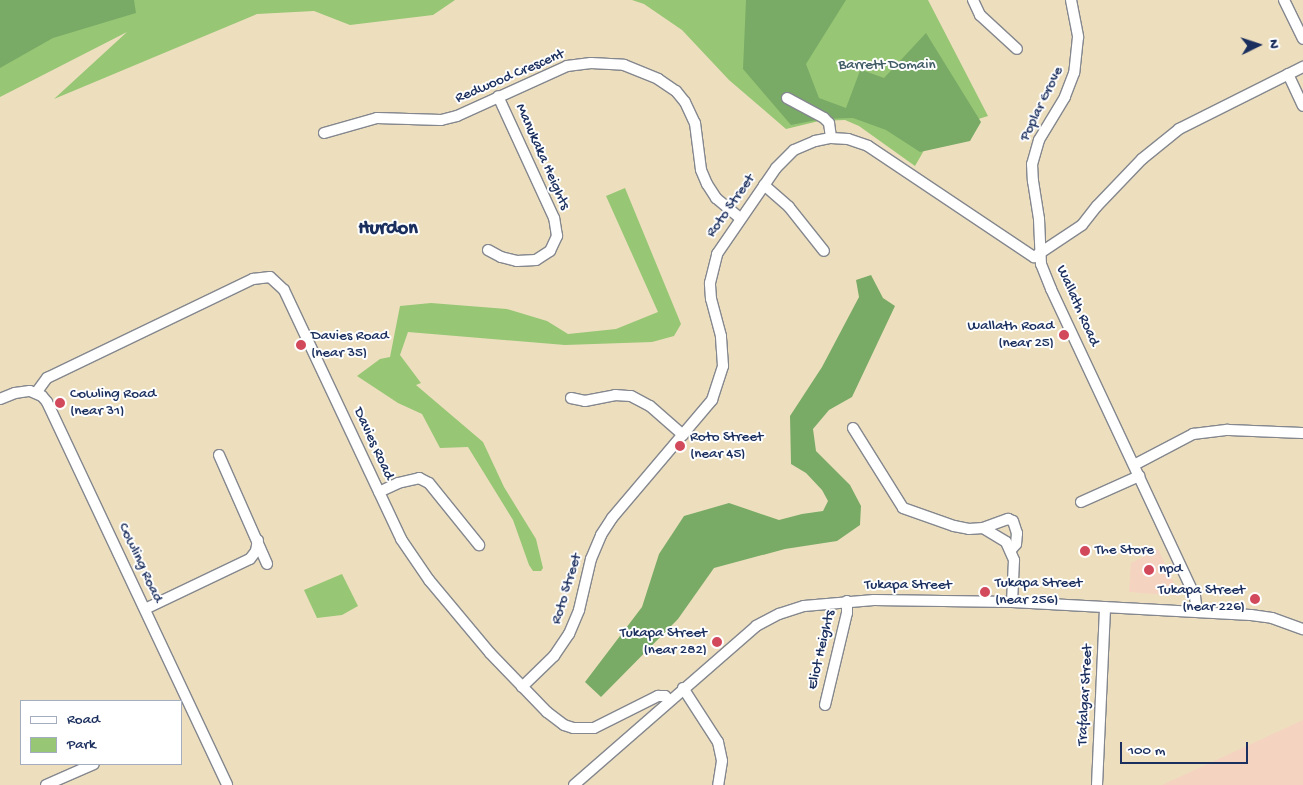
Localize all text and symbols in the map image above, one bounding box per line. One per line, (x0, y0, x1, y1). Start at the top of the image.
north arrow (1233, 20, 1283, 70)
text: N (1265, 39, 1282, 49)
street label: Redwood Crescent (453, 46, 567, 108)
park label: Barrett Domain (838, 57, 936, 75)
street label: Poplar Grove (1016, 64, 1068, 144)
street label: Manukaka Heights (511, 101, 573, 213)
street label: Roto Street (703, 171, 759, 241)
district label: Hurdon (358, 217, 418, 241)
street label: Wallath Road (1051, 263, 1103, 349)
place label: Wallath Road (near 25) (967, 317, 1054, 352)
place label: Davies Road (near 35) (311, 327, 389, 362)
marker: Wallath Road (near 25) (1058, 329, 1070, 341)
marker: Davies Road (near 35) (295, 339, 307, 351)
place label: Cowling Road (near 31) (70, 385, 156, 420)
marker: Cowling Road (near 31) (54, 397, 66, 409)
street label: Davies Road (348, 405, 398, 483)
place label: Roto Street (near 45) (690, 428, 763, 463)
marker: Roto Street (near 45) (674, 440, 686, 452)
street label: Cowling Road (114, 520, 166, 606)
place label: The Store (1095, 542, 1154, 560)
marker: The Store (1079, 545, 1091, 557)
street label: Roto Street (548, 551, 586, 627)
place label: npd (1159, 561, 1182, 579)
marker: npd (1143, 564, 1155, 576)
place label: Tukapa Street (near 256) (995, 574, 1082, 609)
street label: Tukapa Street (864, 577, 952, 595)
place label: Tukapa Street (near 226) (1158, 581, 1245, 616)
marker: Tukapa Street (near 256) (979, 586, 991, 598)
marker: Tukapa Street (near 226) (1249, 593, 1261, 605)
street label: Eliot Heights (804, 608, 840, 692)
place label: Tukapa Street (near 282) (620, 624, 707, 659)
marker: Tukapa Street (near 282) (711, 636, 723, 648)
street label: Trafalgar Street (1074, 644, 1098, 746)
legend (20, 700, 182, 765)
text: Road (67, 711, 100, 729)
scale bar (1123, 732, 1250, 764)
text: Park (67, 736, 96, 754)
text: 100 m (1128, 742, 1165, 760)

